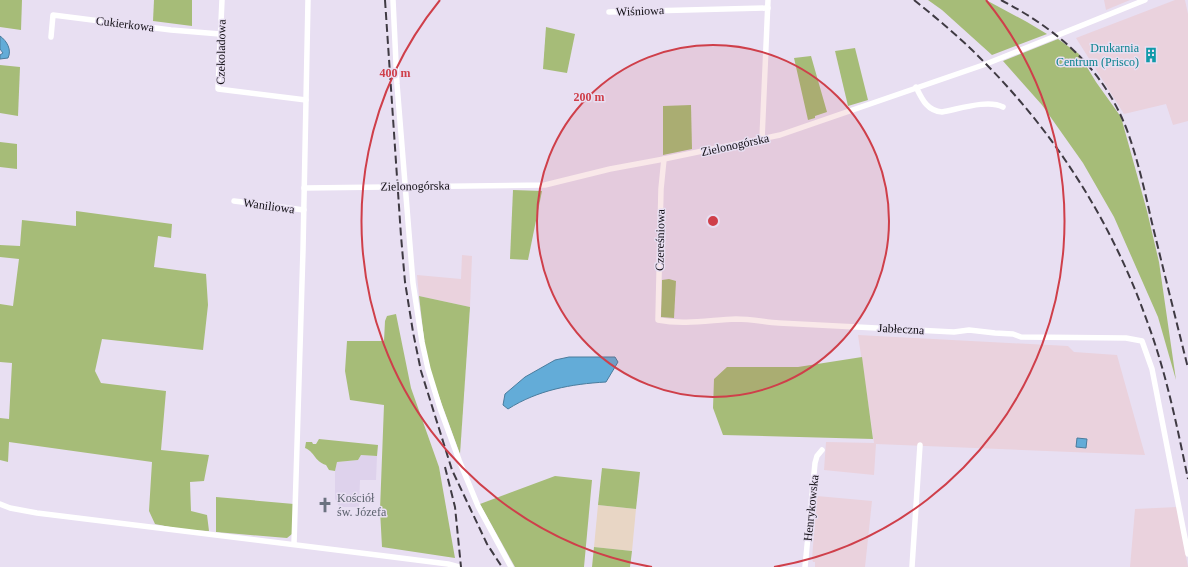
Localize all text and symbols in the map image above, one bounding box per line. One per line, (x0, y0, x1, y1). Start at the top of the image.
street label: Wiśniowa (616, 3, 665, 19)
street label: Cukierkowa (95, 13, 156, 35)
street label: Czekoladowa (213, 19, 229, 85)
place label: Drukarnia Centrum (Prisco) (1056, 41, 1140, 69)
building icon: Drukarnia Centrum (Prisco) (1142, 46, 1160, 64)
text: 400 m (380, 66, 411, 80)
text: 200 m (574, 90, 605, 104)
street label: Zielonogórska (700, 131, 771, 159)
street label: Zielonogórska (380, 178, 450, 194)
street label: Waniliowa (242, 195, 296, 217)
street label: Czereśniowa (652, 208, 668, 271)
centre of rings (706, 214, 720, 228)
street label: Jabłeczna (877, 321, 925, 337)
street label: Henrykowska (801, 473, 822, 542)
place label: Kościół św. Józefa (337, 491, 387, 519)
church icon: Kościół św. Józefa (316, 496, 334, 514)

